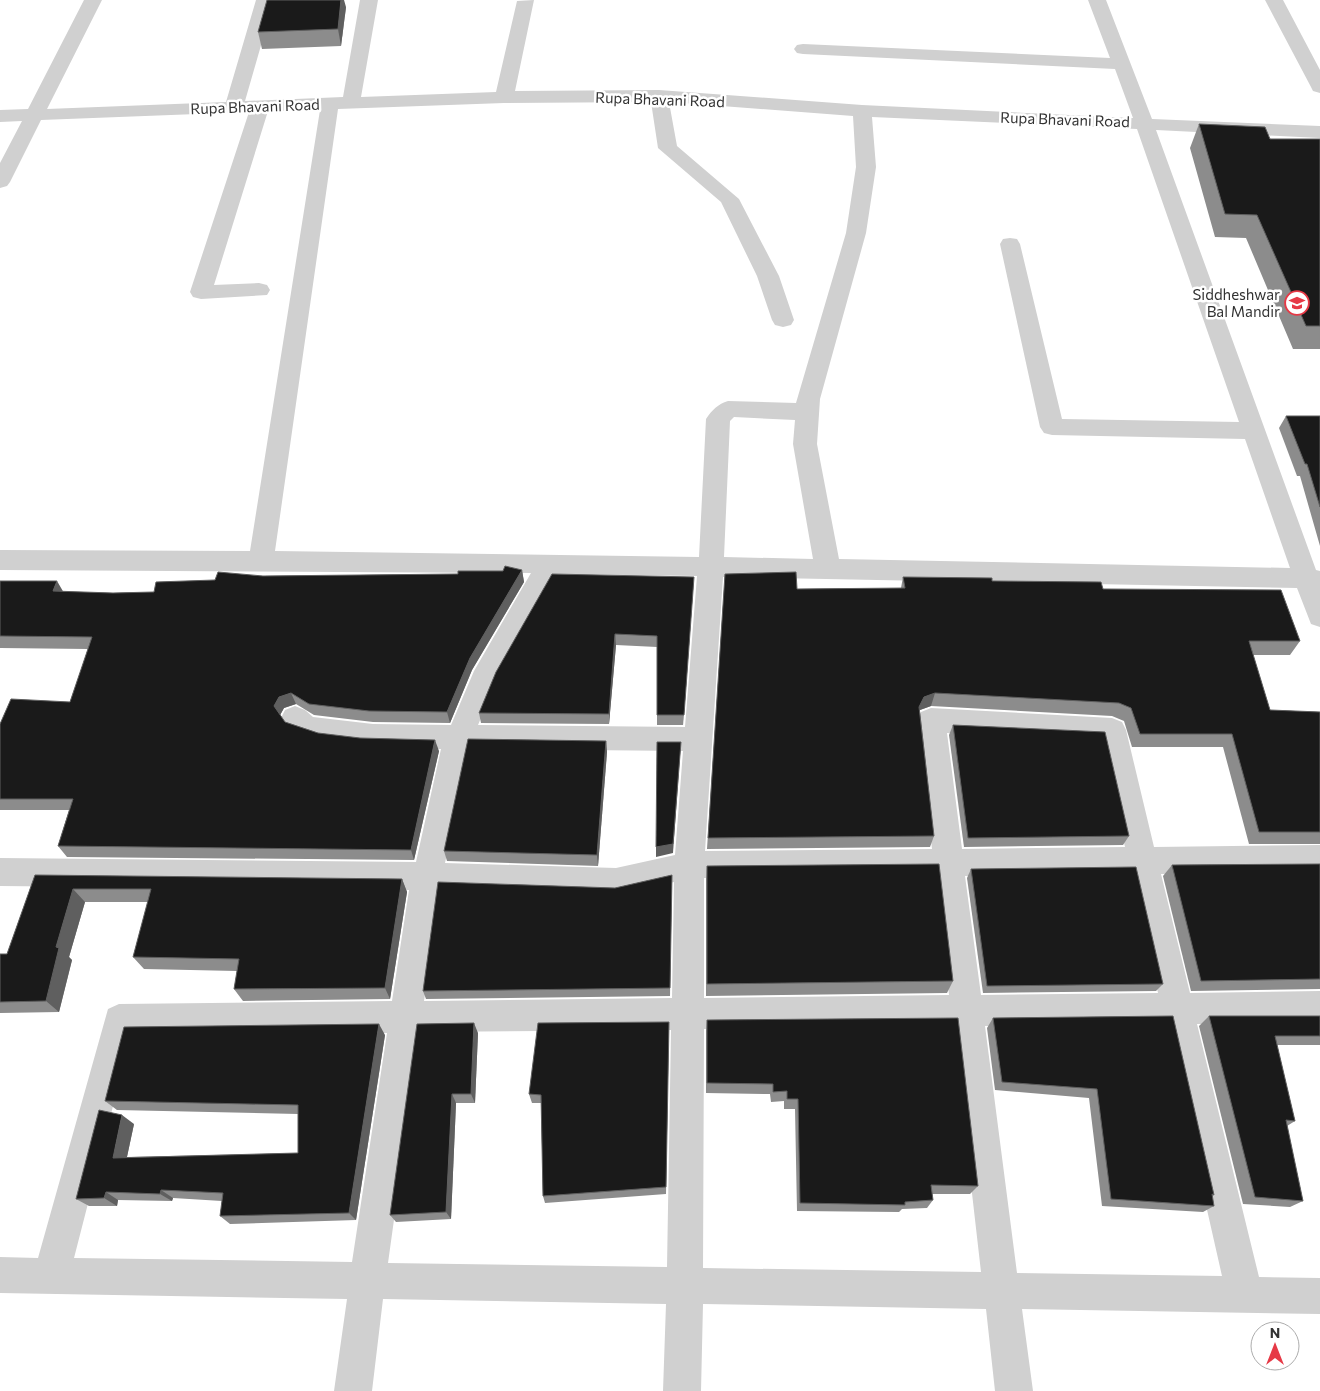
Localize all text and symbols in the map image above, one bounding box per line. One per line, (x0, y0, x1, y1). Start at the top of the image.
street label: Rupa Bhavani Road (595, 88, 725, 110)
street label: Rupa Bhavani Road (190, 95, 320, 117)
street label: Rupa Bhavani Road (1000, 108, 1130, 130)
place label: Siddheshwar Bal Mandir (1193, 285, 1280, 320)
school or university icon: Siddheshwar Bal Mandir (1284, 290, 1310, 316)
north arrow (1250, 1321, 1300, 1371)
text: N (1270, 1324, 1280, 1341)

